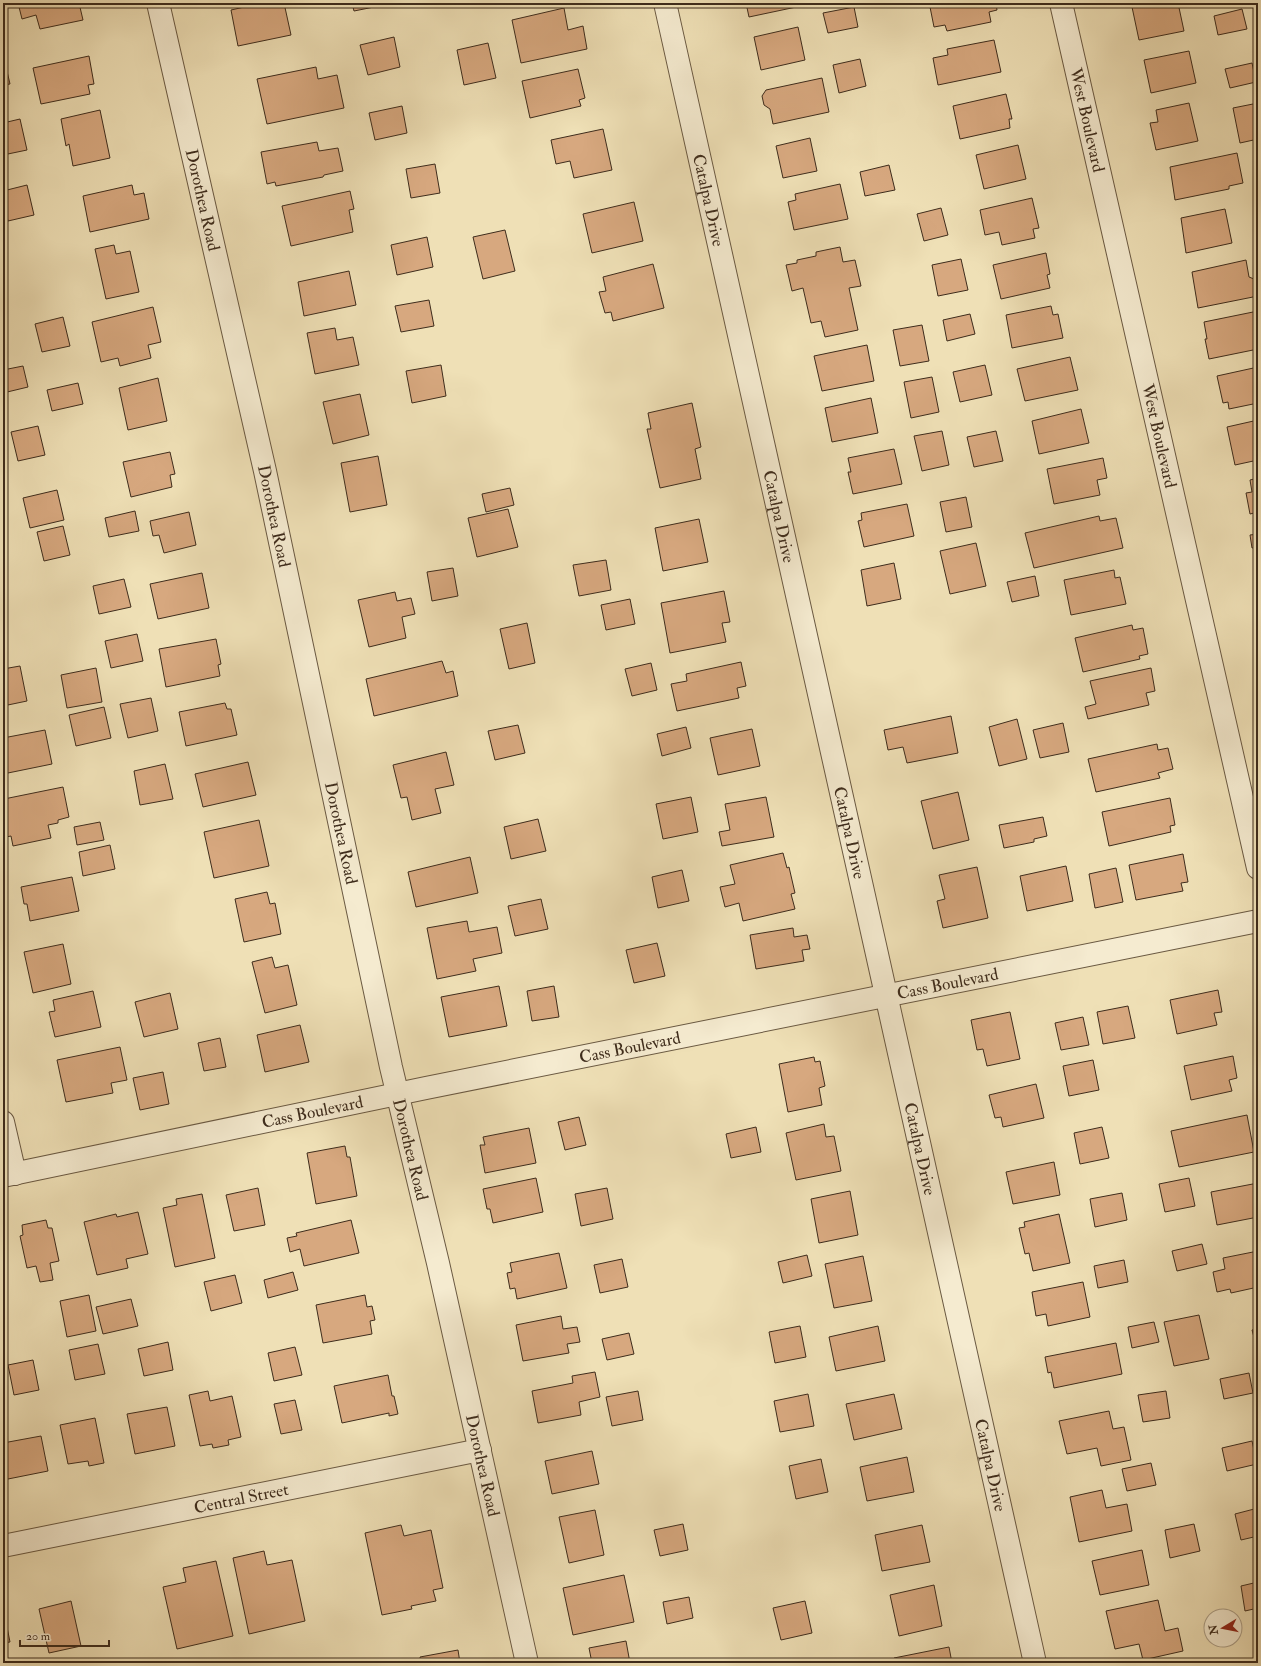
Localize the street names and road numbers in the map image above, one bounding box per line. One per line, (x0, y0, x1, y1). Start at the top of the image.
street label: West Boulevard (1065, 65, 1110, 175)
street label: Dorothea Road (181, 147, 225, 254)
street label: Catalpa Drive (688, 152, 729, 249)
street label: West Boulevard (1137, 381, 1182, 491)
street label: Dorothea Road (253, 463, 296, 570)
street label: Catalpa Drive (759, 468, 800, 565)
street label: Dorothea Road (320, 780, 363, 887)
street label: Catalpa Drive (829, 784, 870, 881)
street label: Cass Boulevard (895, 963, 1001, 1004)
street label: Cass Boulevard (577, 1027, 683, 1068)
street label: Cass Boulevard (260, 1091, 366, 1132)
street label: Dorothea Road (388, 1096, 433, 1203)
street label: Catalpa Drive (900, 1101, 941, 1197)
street label: Dorothea Road (461, 1412, 505, 1519)
street label: Catalpa Drive (970, 1417, 1011, 1513)
street label: Central Street (192, 1478, 291, 1518)

